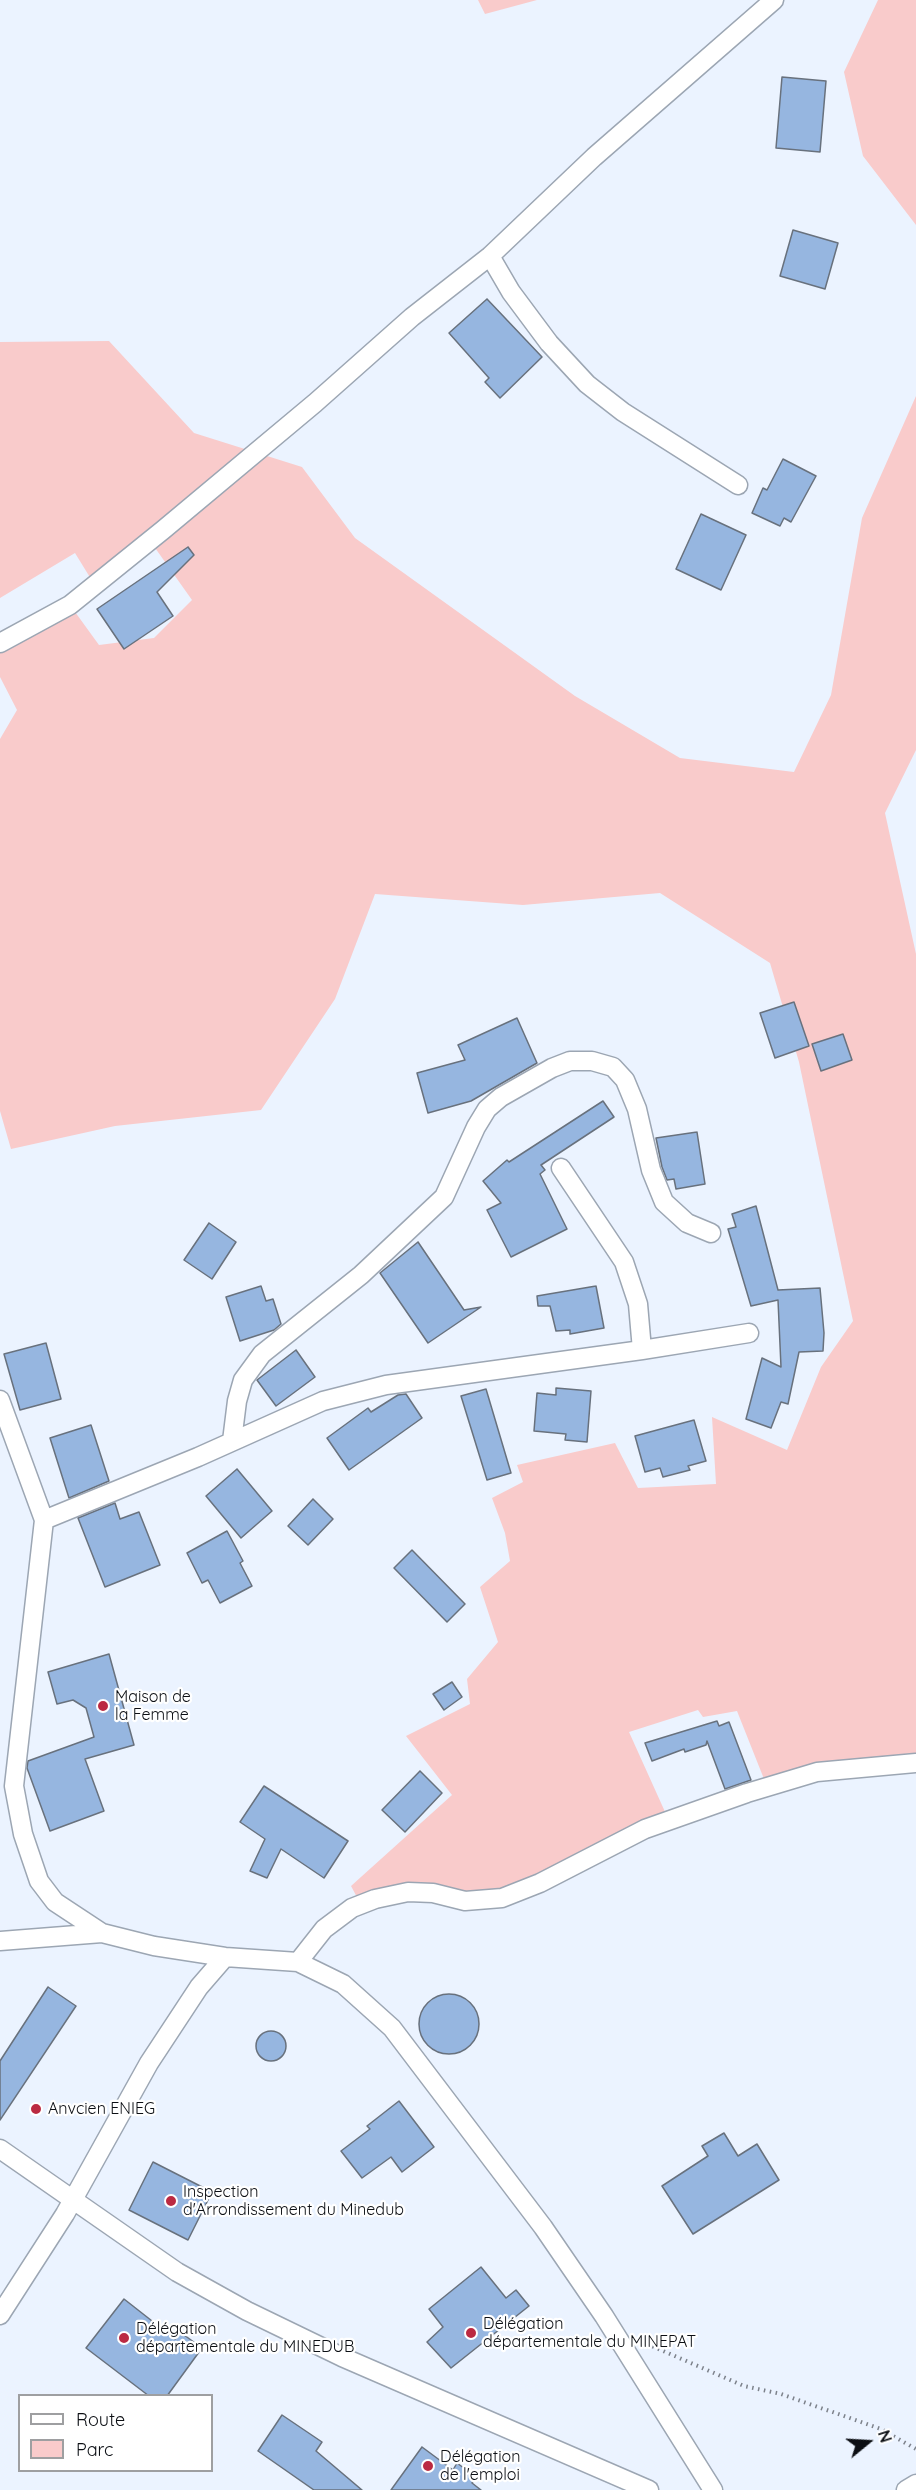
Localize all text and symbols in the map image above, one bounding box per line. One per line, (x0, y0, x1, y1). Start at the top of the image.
place label: Maison de la Femme (115, 1687, 191, 1725)
marker: Maison de la Femme (96, 1699, 110, 1713)
place label: Anvcien ENIEG (48, 2099, 155, 2119)
marker: Anvcien ENIEG (29, 2102, 43, 2116)
place label: Inspection d'Arrondissement du Minedub (183, 2182, 404, 2220)
marker: Inspection d'Arrondissement du Minedub (164, 2194, 178, 2208)
place label: Délégation départementale du MINEPAT (483, 2314, 696, 2352)
place label: Délégation départementale du MINEDUB (136, 2319, 354, 2357)
marker: Délégation départementale du MINEPAT (464, 2326, 478, 2340)
marker: Délégation départementale du MINEDUB (117, 2331, 131, 2345)
legend (18, 2394, 213, 2472)
text: Route (76, 2408, 125, 2431)
north arrow (838, 2412, 898, 2472)
text: N (874, 2428, 896, 2445)
text: Parc (76, 2438, 113, 2461)
place label: Délégation de l'emploi (440, 2447, 521, 2485)
marker: Délégation de l'emploi (421, 2459, 435, 2473)

